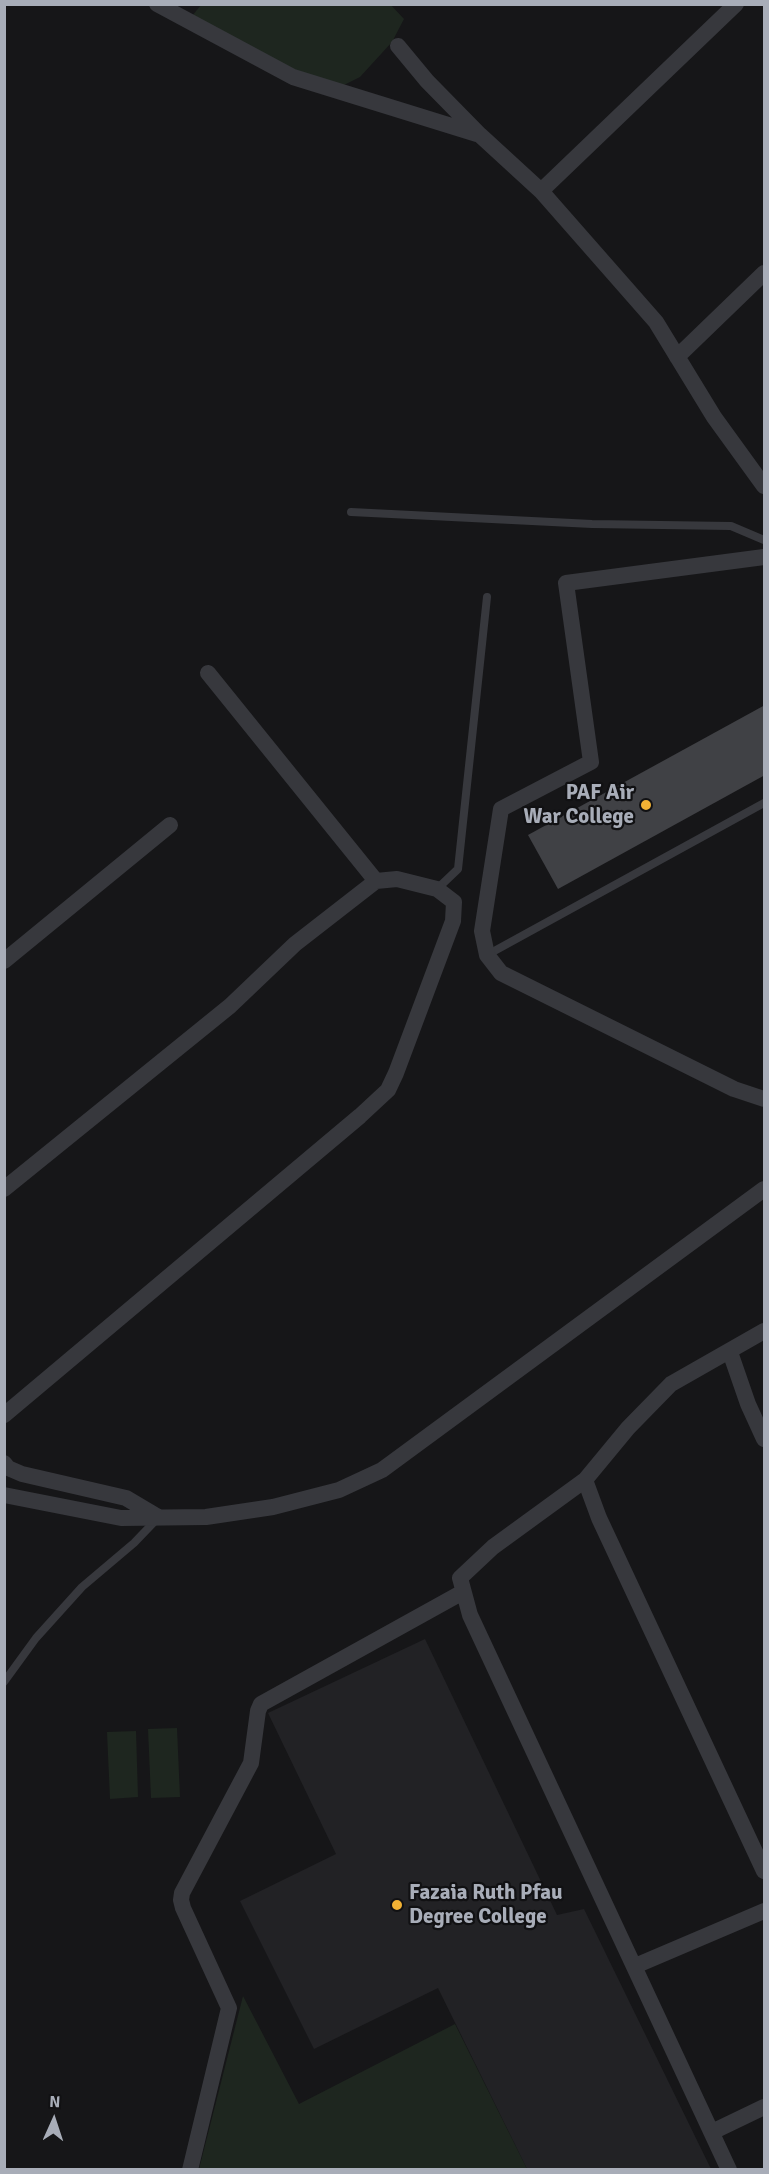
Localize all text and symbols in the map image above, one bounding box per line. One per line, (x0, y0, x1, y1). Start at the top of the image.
place label: PAF Air War College (523, 780, 634, 830)
marker: PAF Air War College (639, 798, 653, 812)
place label: Fazaia Ruth Pfau Degree College (409, 1880, 563, 1930)
marker: Fazaia Ruth Pfau Degree College (390, 1898, 404, 1912)
north arrow (24, 2090, 84, 2150)
text: N (49, 2092, 61, 2112)

